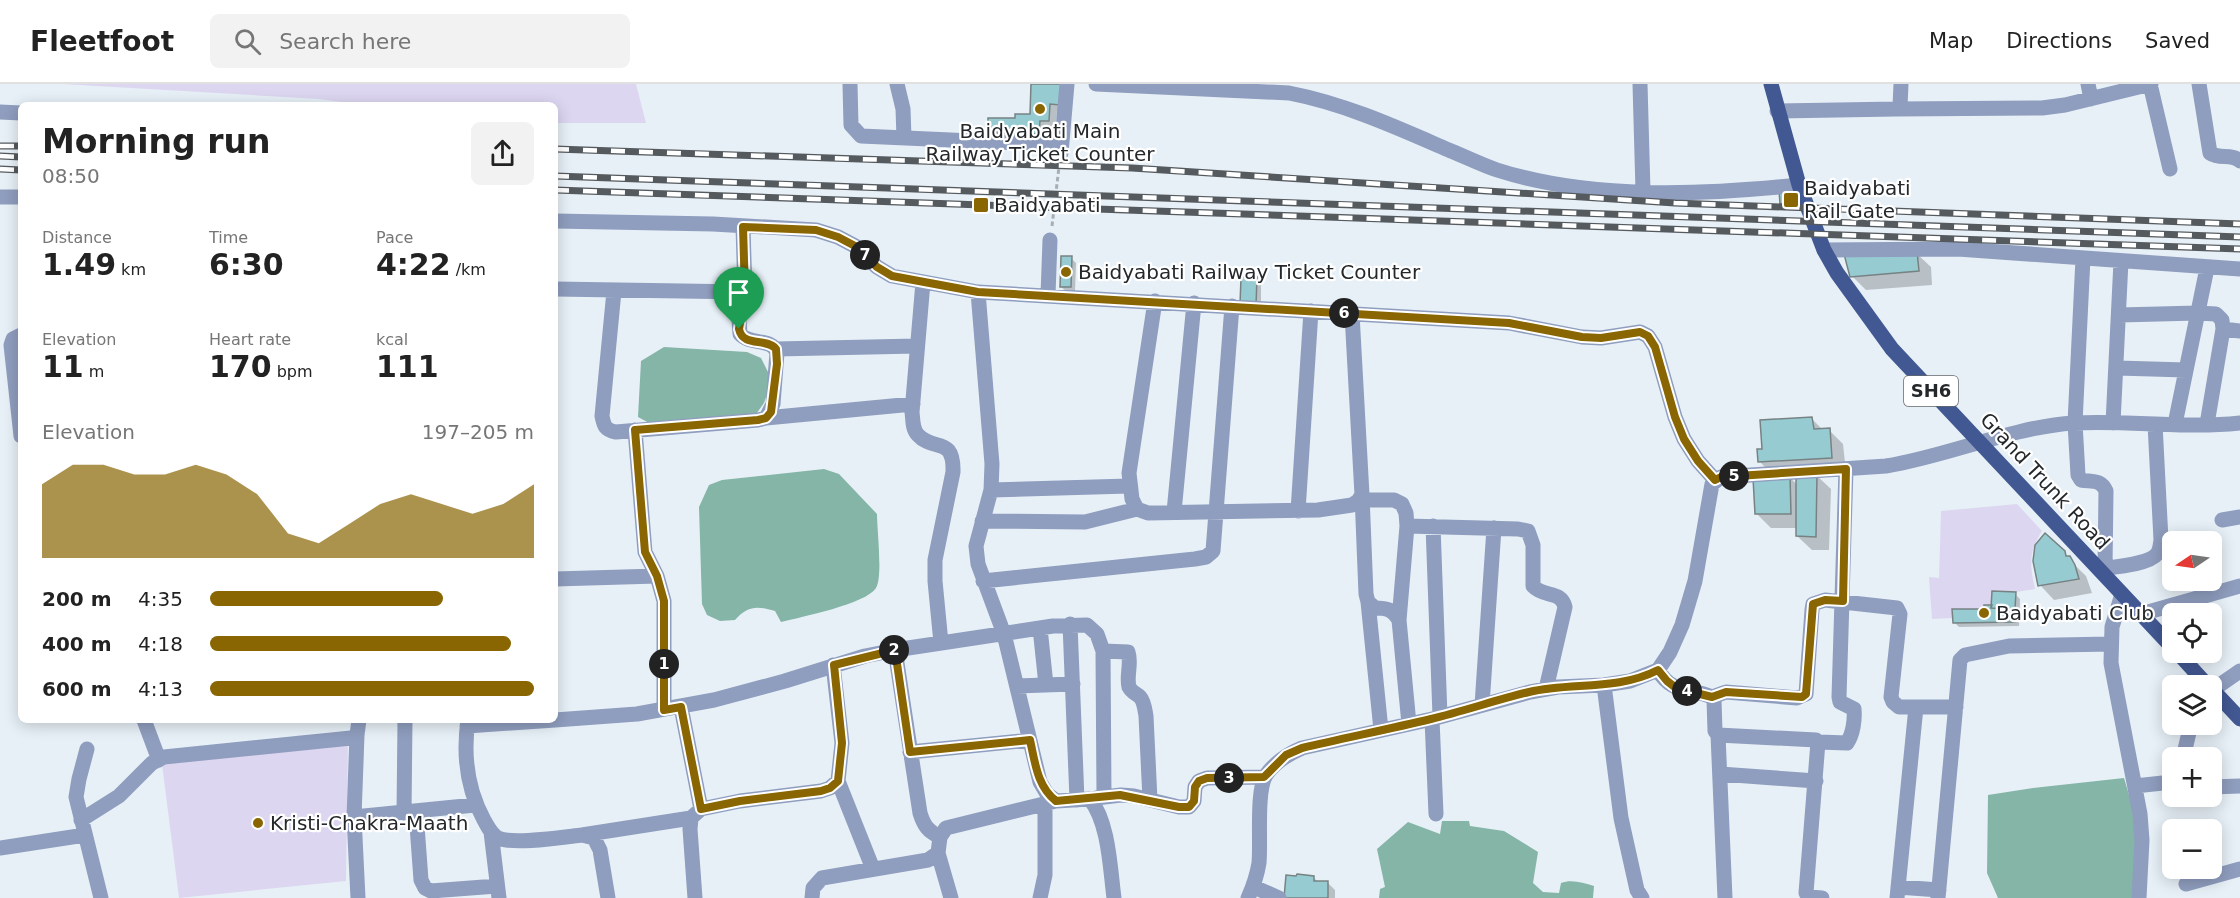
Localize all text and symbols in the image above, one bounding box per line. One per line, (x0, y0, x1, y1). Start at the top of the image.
search box (210, 14, 630, 68)
text: Fleetfoot (30, 25, 174, 58)
icon: search (231, 25, 264, 58)
text: Search here (279, 29, 411, 54)
text: Map (1929, 29, 1973, 53)
text: Directions (2006, 29, 2112, 53)
text: Saved (2145, 29, 2210, 53)
marker: Baidyabati Main Railway Ticket Counter (1033, 102, 1047, 116)
place label: Baidyabati Main Railway Ticket Counter (925, 119, 1155, 166)
text: Morning run (42, 122, 270, 161)
button: share (471, 122, 534, 185)
text: 08:50 (42, 164, 100, 188)
place label: Baidyabati Rail Gate (1804, 176, 1911, 223)
marker: Baidyabati Rail Gate (1782, 191, 1800, 209)
place label: Baidyabati (994, 193, 1101, 217)
marker: Baidyabati (972, 196, 990, 214)
text: Distance (42, 228, 112, 247)
text: Time (209, 228, 248, 247)
text: Pace (376, 228, 413, 247)
pin: 7 (850, 240, 880, 270)
text: 7 (859, 245, 871, 264)
text: 1.49 (42, 247, 116, 282)
text: 6:30 (209, 247, 284, 282)
text: 4:22 (376, 247, 451, 282)
text: km (116, 260, 146, 279)
text: /km (451, 260, 486, 279)
place label: Baidyabati Railway Ticket Counter (1078, 260, 1421, 284)
marker: Baidyabati Railway Ticket Counter (1059, 265, 1073, 279)
pin (713, 267, 764, 329)
icon: arrive (722, 276, 755, 309)
pin: 6 (1329, 298, 1359, 328)
text: 6 (1338, 303, 1350, 322)
text: Elevation (42, 330, 116, 349)
text: Heart rate (209, 330, 291, 349)
text: kcal (376, 330, 408, 349)
text: 11 (42, 349, 84, 384)
text: 170 (209, 349, 272, 384)
text: 111 (376, 349, 439, 384)
text: m (84, 362, 104, 381)
text: bpm (272, 362, 313, 381)
road number: SH6 (1904, 376, 1958, 406)
street label: Grand Trunk Road (1975, 407, 2115, 555)
text: Elevation (42, 420, 135, 444)
text: 197–205 m (422, 420, 534, 444)
pin: 5 (1719, 461, 1749, 491)
text: 5 (1728, 466, 1740, 485)
north arrow (2162, 531, 2222, 591)
map controls (2162, 531, 2222, 879)
text: 200 m (42, 587, 112, 611)
text: 4:35 (138, 587, 183, 611)
place label: Baidyabati Club (1996, 601, 2154, 625)
button: locate (2162, 603, 2222, 663)
marker: Baidyabati Club (1977, 606, 1991, 620)
text: 400 m (42, 632, 112, 656)
text: 4:18 (138, 632, 183, 656)
pin: 2 (879, 635, 909, 665)
text: 2 (888, 640, 900, 659)
pin: 1 (649, 649, 679, 679)
text: 1 (658, 654, 670, 673)
button: layers (2162, 675, 2222, 735)
pin: 4 (1672, 676, 1702, 706)
text: 600 m (42, 677, 112, 701)
text: 4:13 (138, 677, 183, 701)
text: 4 (1681, 681, 1693, 700)
button: + (2162, 747, 2222, 807)
pin: 3 (1214, 763, 1244, 793)
text: 3 (1223, 768, 1235, 787)
place label: Kristi-Chakra-Maath (270, 811, 468, 835)
marker: Kristi-Chakra-Maath (251, 816, 265, 830)
button: − (2162, 819, 2222, 879)

